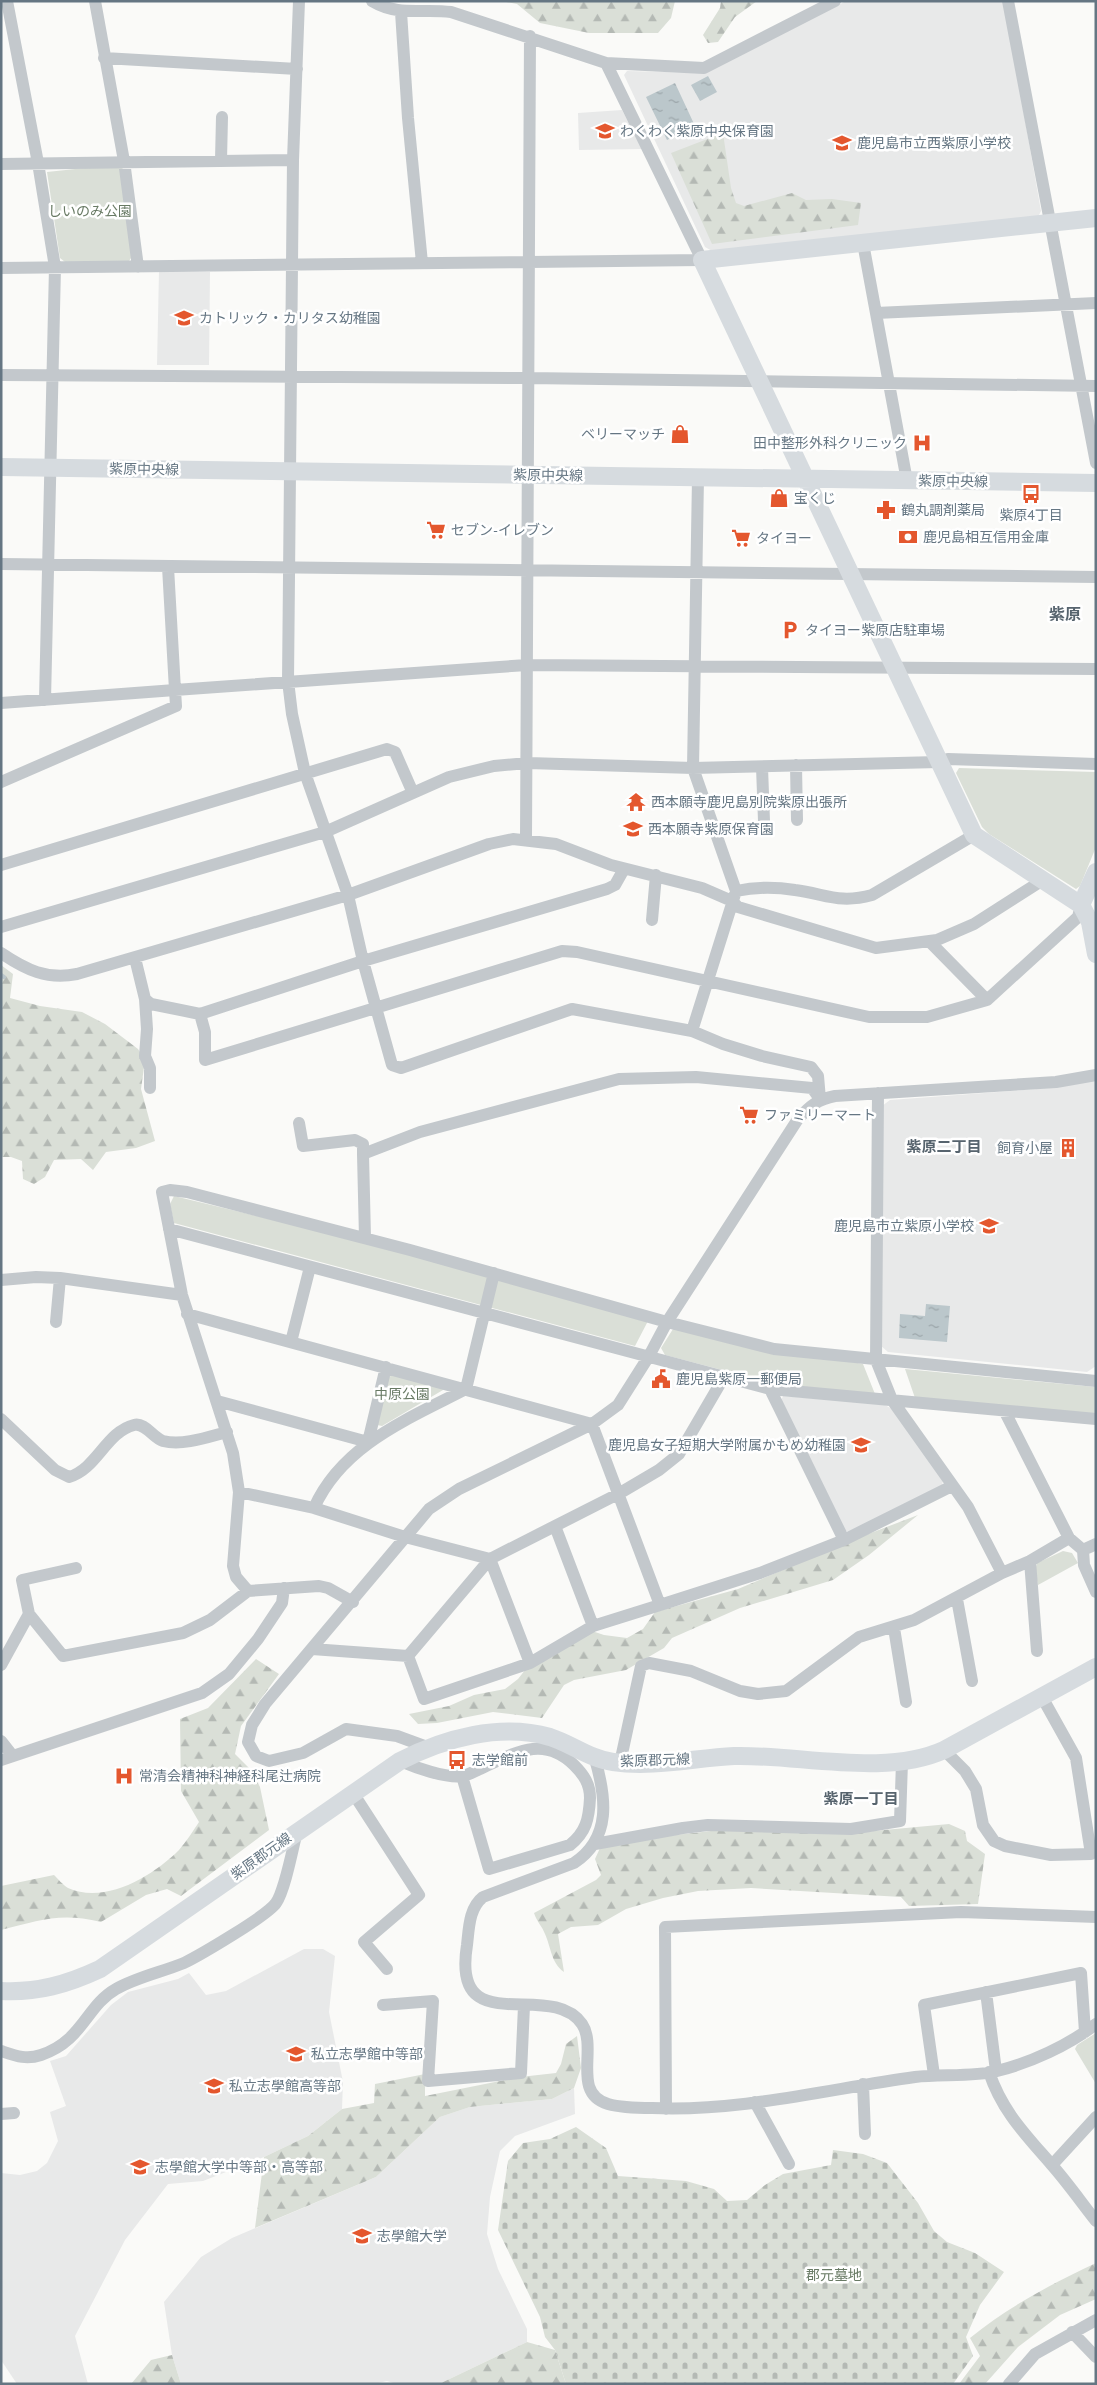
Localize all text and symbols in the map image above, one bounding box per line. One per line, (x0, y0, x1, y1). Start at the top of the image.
school or university icon: わくわく紫原中央保育園 (594, 120, 616, 142)
place label: わくわく紫原中央保育園 (620, 122, 774, 140)
school or university icon: 鹿児島市立西紫原小学校 (831, 132, 853, 154)
place label: 鹿児島市立西紫原小学校 (857, 134, 1011, 152)
park label: しいのみ公園 (48, 202, 132, 220)
school or university icon: カトリック・カリタス幼稚園 (173, 307, 195, 329)
place label: カトリック・カリタス幼稚園 (199, 309, 381, 327)
shop icon: ベリーマッチ (669, 423, 691, 445)
place label: ベリーマッチ (581, 425, 665, 443)
hospital icon: 田中整形外科クリニック (911, 432, 933, 454)
place label: 田中整形外科クリニック (753, 434, 907, 452)
street label: 紫原中央線 (109, 459, 179, 479)
street label: 紫原中央線 (513, 465, 583, 485)
street label: 紫原中央線 (918, 471, 988, 491)
bus stop icon: 紫原4丁目 (1020, 483, 1042, 505)
shop icon: 宝くじ (768, 487, 790, 509)
place label: 宝くじ (794, 489, 836, 507)
pharmacy icon: 鶴丸調剤薬局 (875, 499, 897, 521)
place label: 鶴丸調剤薬局 (901, 501, 985, 519)
place label: 紫原4丁目 (999, 506, 1063, 524)
supermarket icon: セブン-イレブン (425, 519, 447, 541)
place label: セブン-イレブン (451, 521, 554, 539)
bank icon: 鹿児島相互信用金庫 (897, 526, 919, 548)
supermarket icon: タイヨー (730, 527, 752, 549)
place label: 鹿児島相互信用金庫 (923, 528, 1049, 546)
place label: タイヨー (756, 529, 812, 547)
district label: 紫原 (1049, 604, 1081, 624)
parking icon: タイヨー紫原店駐車場 (779, 619, 801, 641)
place label: タイヨー紫原店駐車場 (805, 621, 945, 639)
temple icon: 西本願寺鹿児島別院紫原出張所 (625, 791, 647, 813)
place label: 西本願寺鹿児島別院紫原出張所 (651, 793, 847, 811)
school or university icon: 西本願寺紫原保育園 (622, 818, 644, 840)
place label: 西本願寺紫原保育園 (648, 820, 774, 838)
supermarket icon: ファミリーマート (738, 1104, 760, 1126)
place label: ファミリーマート (764, 1106, 876, 1124)
district label: 紫原二丁目 (906, 1137, 982, 1156)
building icon: 飼育小屋 (1057, 1137, 1079, 1159)
place label: 飼育小屋 (997, 1139, 1053, 1157)
school or university icon: 鹿児島市立紫原小学校 (978, 1215, 1000, 1237)
place label: 鹿児島市立紫原小学校 (834, 1217, 974, 1235)
public building icon: 鹿児島紫原一郵便局 (650, 1368, 672, 1390)
place label: 鹿児島紫原一郵便局 (676, 1370, 802, 1388)
park label: 中原公園 (374, 1385, 430, 1403)
school or university icon: 鹿児島女子短期大学附属かもめ幼稚園 (850, 1434, 872, 1456)
place label: 鹿児島女子短期大学附属かもめ幼稚園 (608, 1436, 846, 1454)
bus stop icon: 志学館前 (446, 1749, 468, 1771)
street label: 紫原郡元線 (620, 1750, 690, 1770)
place label: 志学館前 (472, 1751, 528, 1769)
hospital icon: 常清会精神科神経科尾辻病院 (113, 1765, 135, 1787)
place label: 常清会精神科神経科尾辻病院 (139, 1767, 321, 1785)
district label: 紫原一丁目 (823, 1789, 899, 1808)
street label: 紫原郡元線 (227, 1829, 295, 1883)
school or university icon: 私立志學館中等部 (285, 2043, 307, 2065)
place label: 私立志學館中等部 (311, 2045, 423, 2063)
school or university icon: 私立志學館高等部 (203, 2075, 225, 2097)
place label: 私立志學館高等部 (229, 2077, 341, 2095)
school or university icon: 志學館大学中等部・高等部 (129, 2156, 151, 2178)
place label: 志學館大学中等部・高等部 (155, 2158, 323, 2176)
school or university icon: 志學館大学 (351, 2225, 373, 2247)
place label: 志學館大学 (377, 2227, 447, 2245)
park label: 郡元墓地 (806, 2266, 862, 2284)

